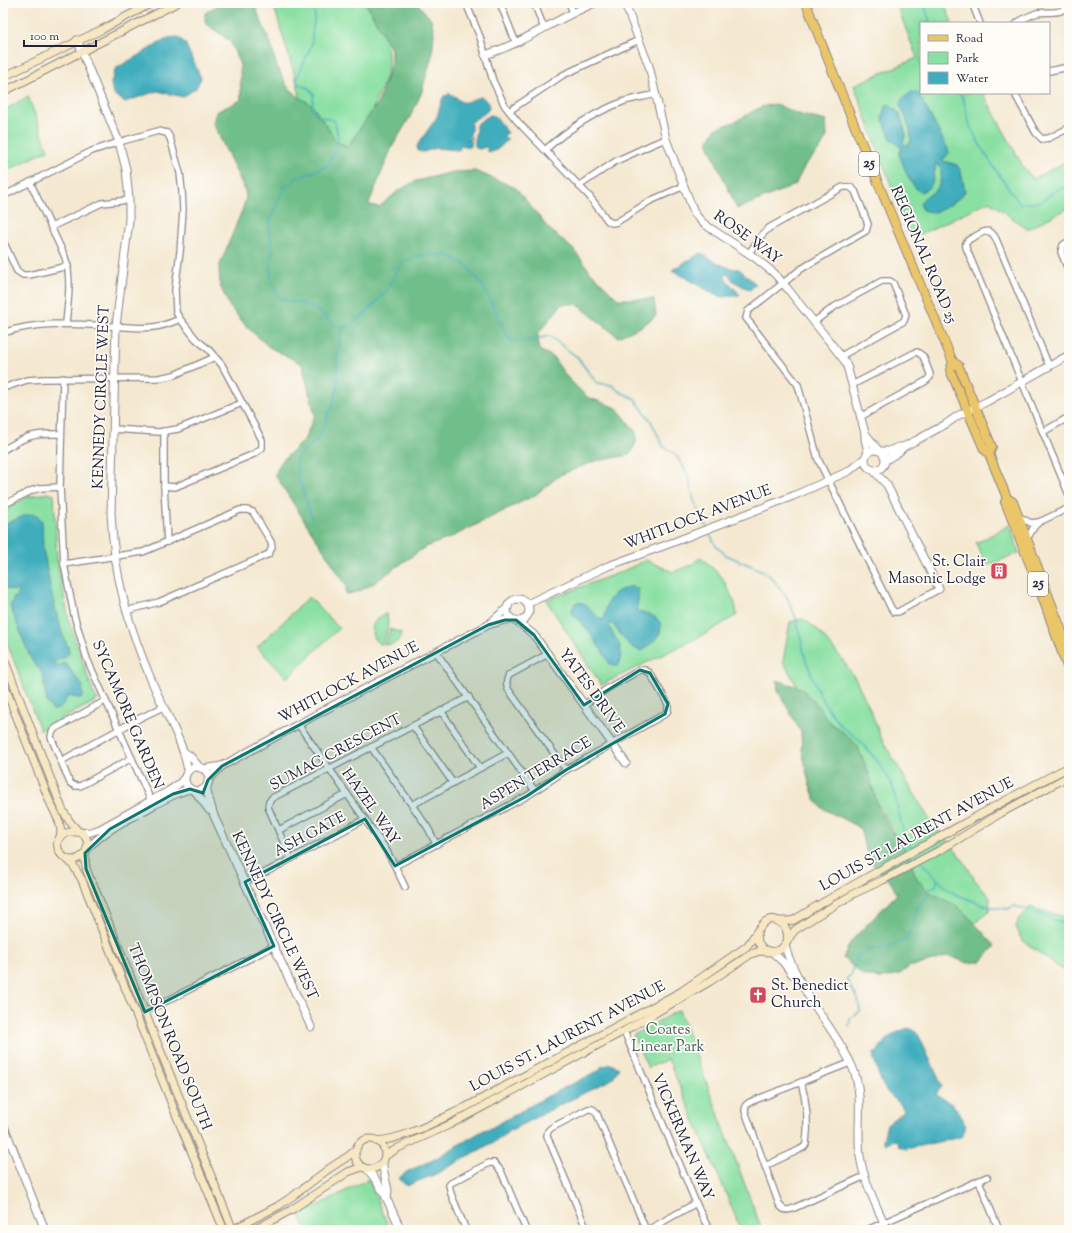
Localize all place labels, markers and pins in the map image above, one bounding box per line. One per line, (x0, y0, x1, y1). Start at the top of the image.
place label: St. Clair Masonic Lodge (888, 552, 986, 590)
building icon: St. Clair Masonic Lodge (989, 561, 1009, 581)
place label: St. Benedict Church (771, 976, 849, 1014)
church icon: St. Benedict Church (748, 985, 768, 1005)

